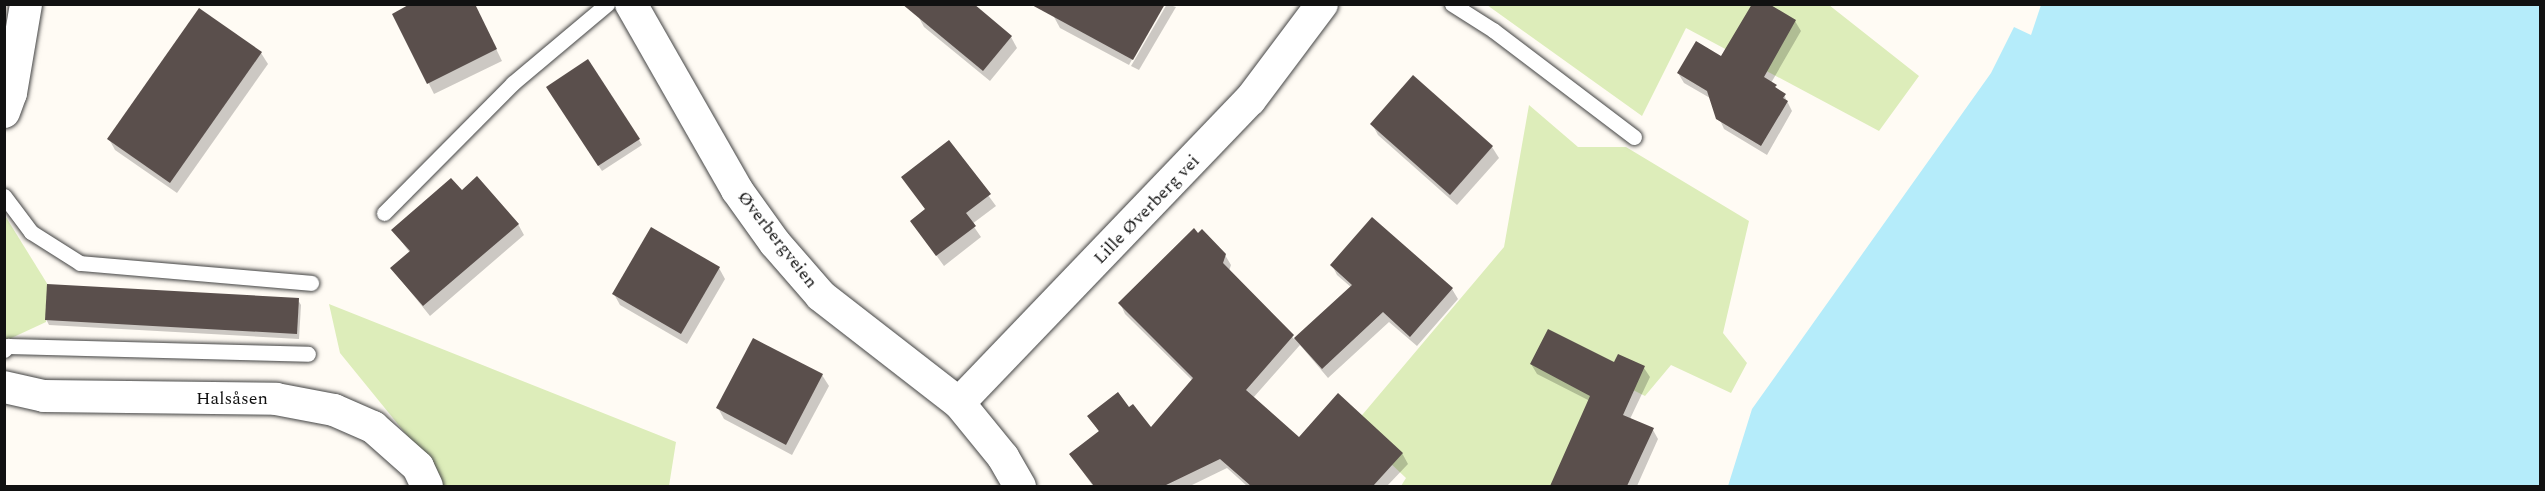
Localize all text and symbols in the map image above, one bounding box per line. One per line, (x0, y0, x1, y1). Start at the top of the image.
street label: Lille Øverberg vei (1089, 151, 1205, 269)
street label: Øverbergveien (732, 187, 822, 293)
street label: Halsåsen (196, 388, 268, 410)

